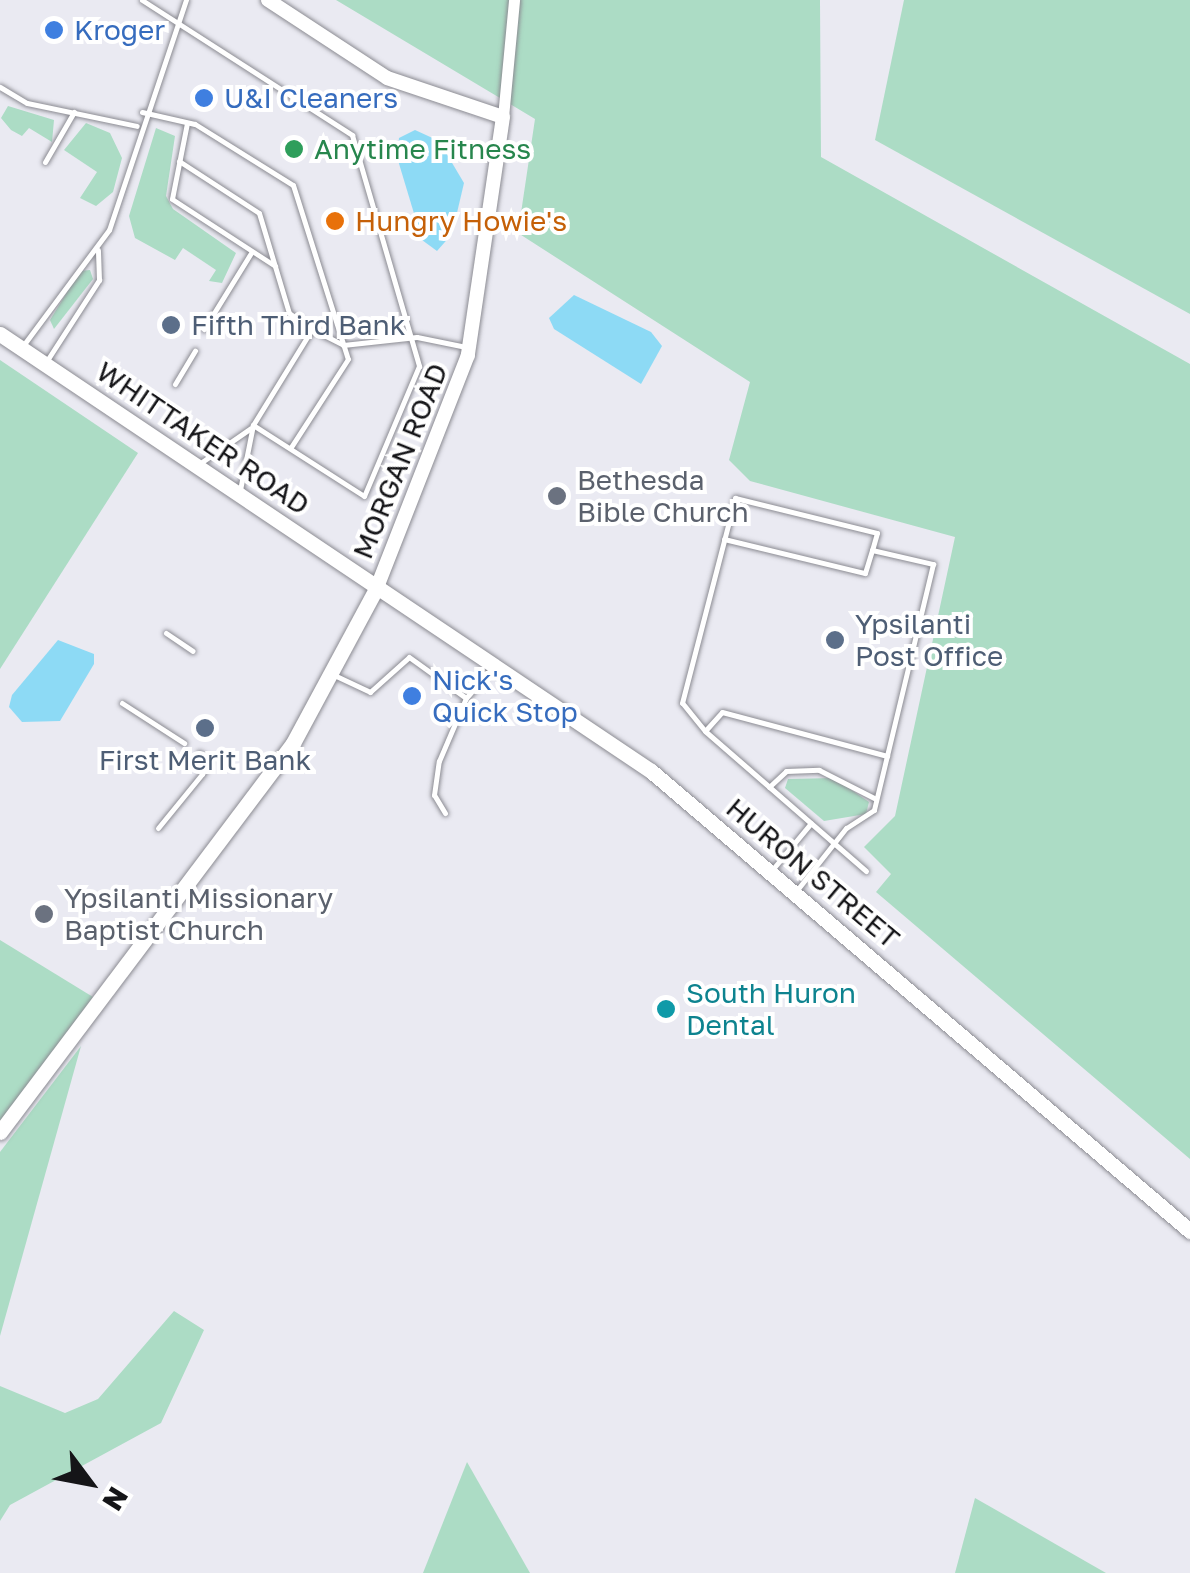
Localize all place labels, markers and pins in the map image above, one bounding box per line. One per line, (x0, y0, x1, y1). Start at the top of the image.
place label: Kroger (74, 13, 165, 47)
marker: Kroger (43, 19, 65, 41)
place label: U&I Cleaners (224, 81, 398, 115)
marker: U&I Cleaners (193, 87, 215, 109)
place label: Anytime Fitness (314, 132, 531, 166)
marker: Anytime Fitness (283, 138, 305, 160)
place label: Hungry Howie's (355, 204, 567, 238)
marker: Hungry Howie's (324, 210, 346, 232)
place label: Fifth Third Bank (191, 308, 406, 342)
marker: Fifth Third Bank (160, 314, 182, 336)
place label: Bethesda Bible Church (577, 463, 749, 529)
marker: Bethesda Bible Church (546, 485, 568, 507)
place label: Ypsilanti Post Office (855, 607, 1003, 673)
marker: Ypsilanti Post Office (824, 629, 846, 651)
place label: Nick's Quick Stop (432, 663, 578, 729)
marker: Nick's Quick Stop (401, 685, 423, 707)
marker: First Merit Bank (194, 717, 216, 739)
place label: First Merit Bank (99, 743, 311, 777)
place label: Ypsilanti Missionary Baptist Church (64, 881, 333, 947)
marker: Ypsilanti Missionary Baptist Church (33, 903, 55, 925)
place label: South Huron Dental (686, 976, 856, 1042)
marker: South Huron Dental (655, 998, 677, 1020)

